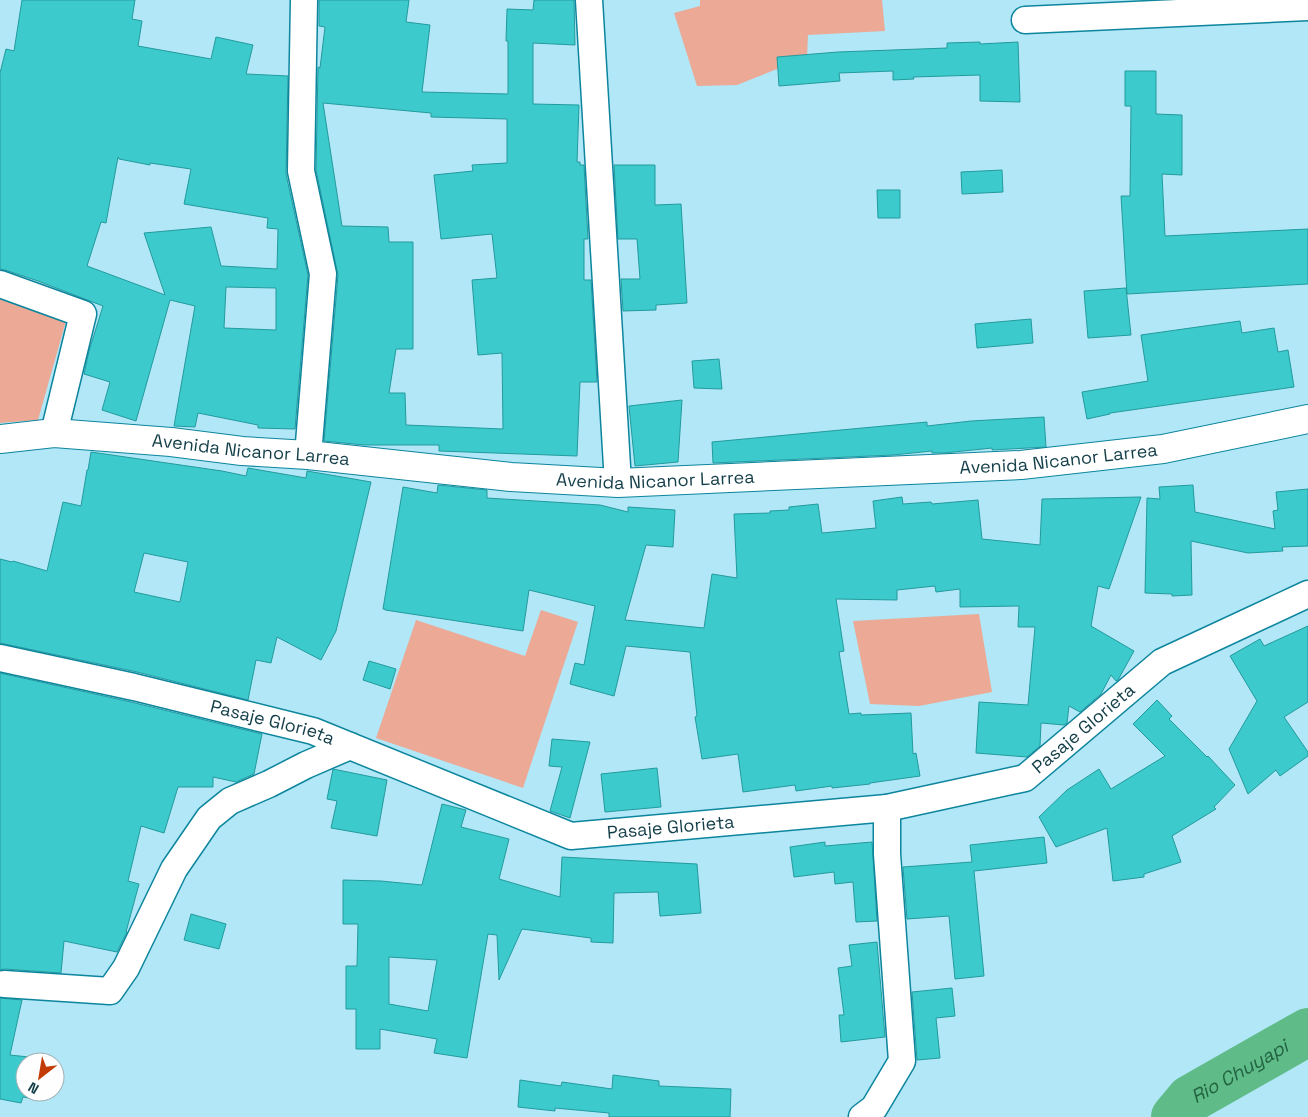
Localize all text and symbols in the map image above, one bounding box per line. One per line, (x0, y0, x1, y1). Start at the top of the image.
street label: Avenida Nicanor Larrea (151, 429, 351, 470)
street label: Avenida Nicanor Larrea (959, 438, 1159, 479)
street label: Avenida Nicanor Larrea (555, 465, 755, 494)
street label: Pasaje Glorieta (1027, 678, 1139, 778)
street label: Pasaje Glorieta (208, 694, 338, 750)
street label: Pasaje Glorieta (606, 810, 735, 844)
water label: Rio Chuyapi (1186, 1033, 1295, 1109)
north arrow (15, 1052, 65, 1102)
text: N (25, 1078, 42, 1098)

